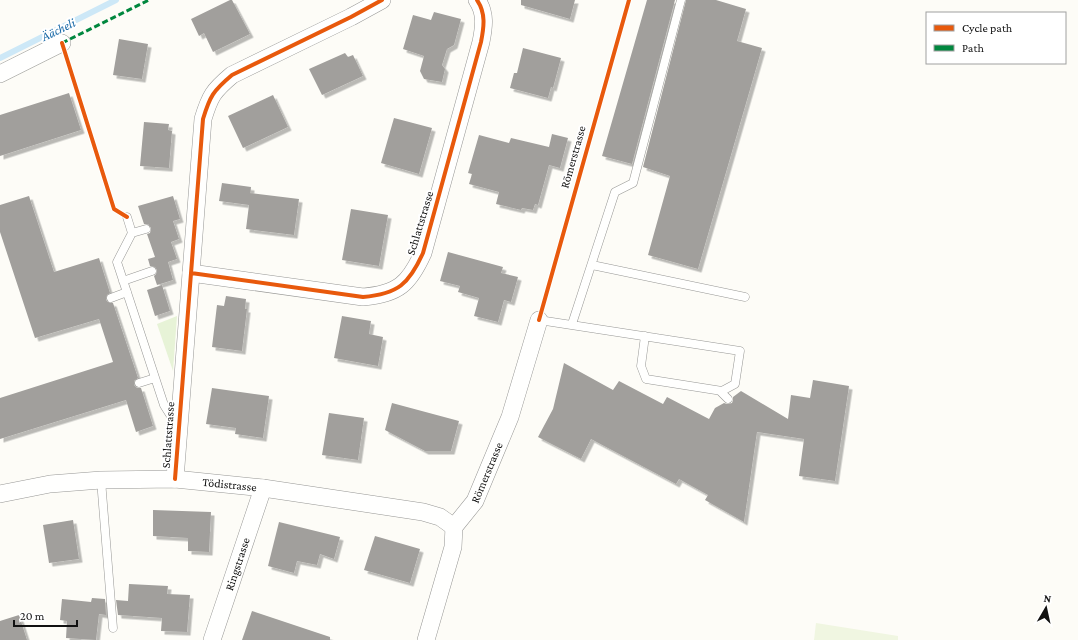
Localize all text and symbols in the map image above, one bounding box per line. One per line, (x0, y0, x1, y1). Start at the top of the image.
legend (926, 12, 1066, 64)
water label: Äächeli (38, 15, 78, 44)
text: Cycle path (962, 21, 1013, 35)
text: Path (962, 41, 984, 55)
street label: Römerstrasse (557, 124, 589, 190)
street label: Schlattstrasse (404, 189, 436, 257)
street label: Schlattstrasse (159, 401, 177, 469)
street label: Römerstrasse (468, 440, 506, 505)
street label: Tödistrasse (202, 475, 257, 494)
street label: Ringstrasse (222, 536, 253, 592)
north arrow (1026, 588, 1066, 628)
text: N (1043, 592, 1053, 605)
scale bar (14, 602, 77, 628)
text: 20 m (20, 609, 45, 623)

